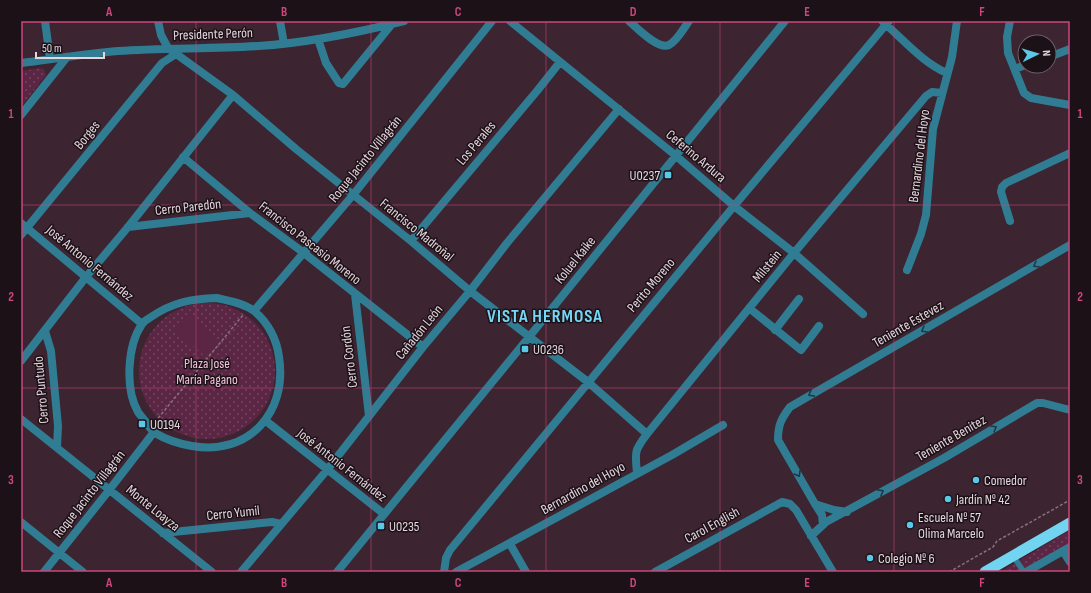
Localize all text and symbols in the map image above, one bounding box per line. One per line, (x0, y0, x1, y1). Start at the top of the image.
text: A (105, 4, 113, 20)
text: B (281, 4, 287, 20)
text: C (455, 4, 462, 20)
text: D (630, 4, 637, 20)
text: E (804, 4, 810, 20)
text: F (979, 4, 985, 20)
street label: Presidente Perón (173, 24, 253, 44)
scale bar (36, 34, 104, 60)
north arrow (1017, 34, 1057, 74)
text: 50 m (42, 41, 62, 56)
text: N (1040, 50, 1053, 57)
text: 1 (8, 106, 14, 122)
text: 1 (1077, 106, 1083, 122)
street label: Bernardino del Hoyo (905, 108, 933, 204)
street label: Roque Jacinto Villagrán (325, 112, 405, 206)
street label: Borges (70, 117, 104, 153)
street label: Los Perales (453, 118, 499, 168)
street label: Ceferino Ardura (662, 126, 730, 186)
place label: U0237 (630, 167, 660, 184)
marker: U0237 (663, 170, 673, 180)
street label: Cerro Paredón (154, 195, 222, 219)
street label: Francisco Madroñal (377, 195, 457, 265)
street label: Francisco Pascasio Moreno (255, 198, 365, 288)
street label: José Antonio Fernández (42, 221, 137, 305)
street label: Koluel Kaike (551, 233, 599, 287)
street label: Milstein (749, 246, 785, 286)
street label: Perito Moreno (623, 254, 679, 316)
one-way arrow (1033, 260, 1040, 267)
text: 2 (8, 289, 14, 305)
text: 2 (1077, 289, 1083, 305)
street label: Teniente Estevez (869, 297, 947, 351)
street label: Cañadón León (392, 301, 446, 363)
district label: VISTA HERMOSA (487, 306, 603, 327)
street label: Cerro Cordón (337, 325, 361, 389)
one-way arrow (921, 326, 928, 333)
place label: U0236 (533, 341, 564, 358)
marker: U0236 (520, 344, 530, 354)
street label: Cerro Puntudo (30, 355, 52, 424)
park label: Plaza José María Pagano (176, 355, 238, 388)
one-way arrow (808, 390, 815, 397)
street label: Teniente Benitez (913, 411, 989, 465)
place label: U0194 (150, 416, 180, 433)
marker: U0194 (137, 419, 147, 429)
street label: José Antonio Fernández (293, 424, 390, 505)
one-way arrow (990, 426, 997, 433)
street label: Roque Jacinto Villagrán (49, 447, 129, 541)
street label: Bernardino del Hoyo (538, 458, 628, 518)
one-way arrow (793, 470, 800, 477)
text: 3 (8, 472, 14, 488)
place label: Comedor (984, 472, 1027, 489)
text: 3 (1077, 472, 1083, 488)
marker: Comedor (971, 475, 981, 485)
street label: Monte Loayza (123, 481, 183, 535)
one-way arrow (877, 490, 884, 497)
place label: Jardín Nº 42 (955, 491, 1010, 508)
marker: Jardín Nº 42 (943, 494, 953, 504)
street label: Cerro Yumil (206, 502, 260, 524)
street label: Carol English (682, 503, 742, 547)
place label: Escuela Nº 57 Olima Marcelo (918, 509, 984, 542)
place label: U0235 (389, 518, 420, 535)
marker: Escuela Nº 57 Olima Marcelo (905, 520, 915, 530)
marker: U0235 (376, 521, 386, 531)
place label: Colegio Nº 6 (878, 550, 935, 567)
marker: Colegio Nº 6 (865, 553, 875, 563)
text: A (105, 575, 113, 591)
text: B (281, 575, 287, 591)
text: C (455, 575, 462, 591)
text: D (630, 575, 637, 591)
text: E (804, 575, 810, 591)
text: F (979, 575, 985, 591)

